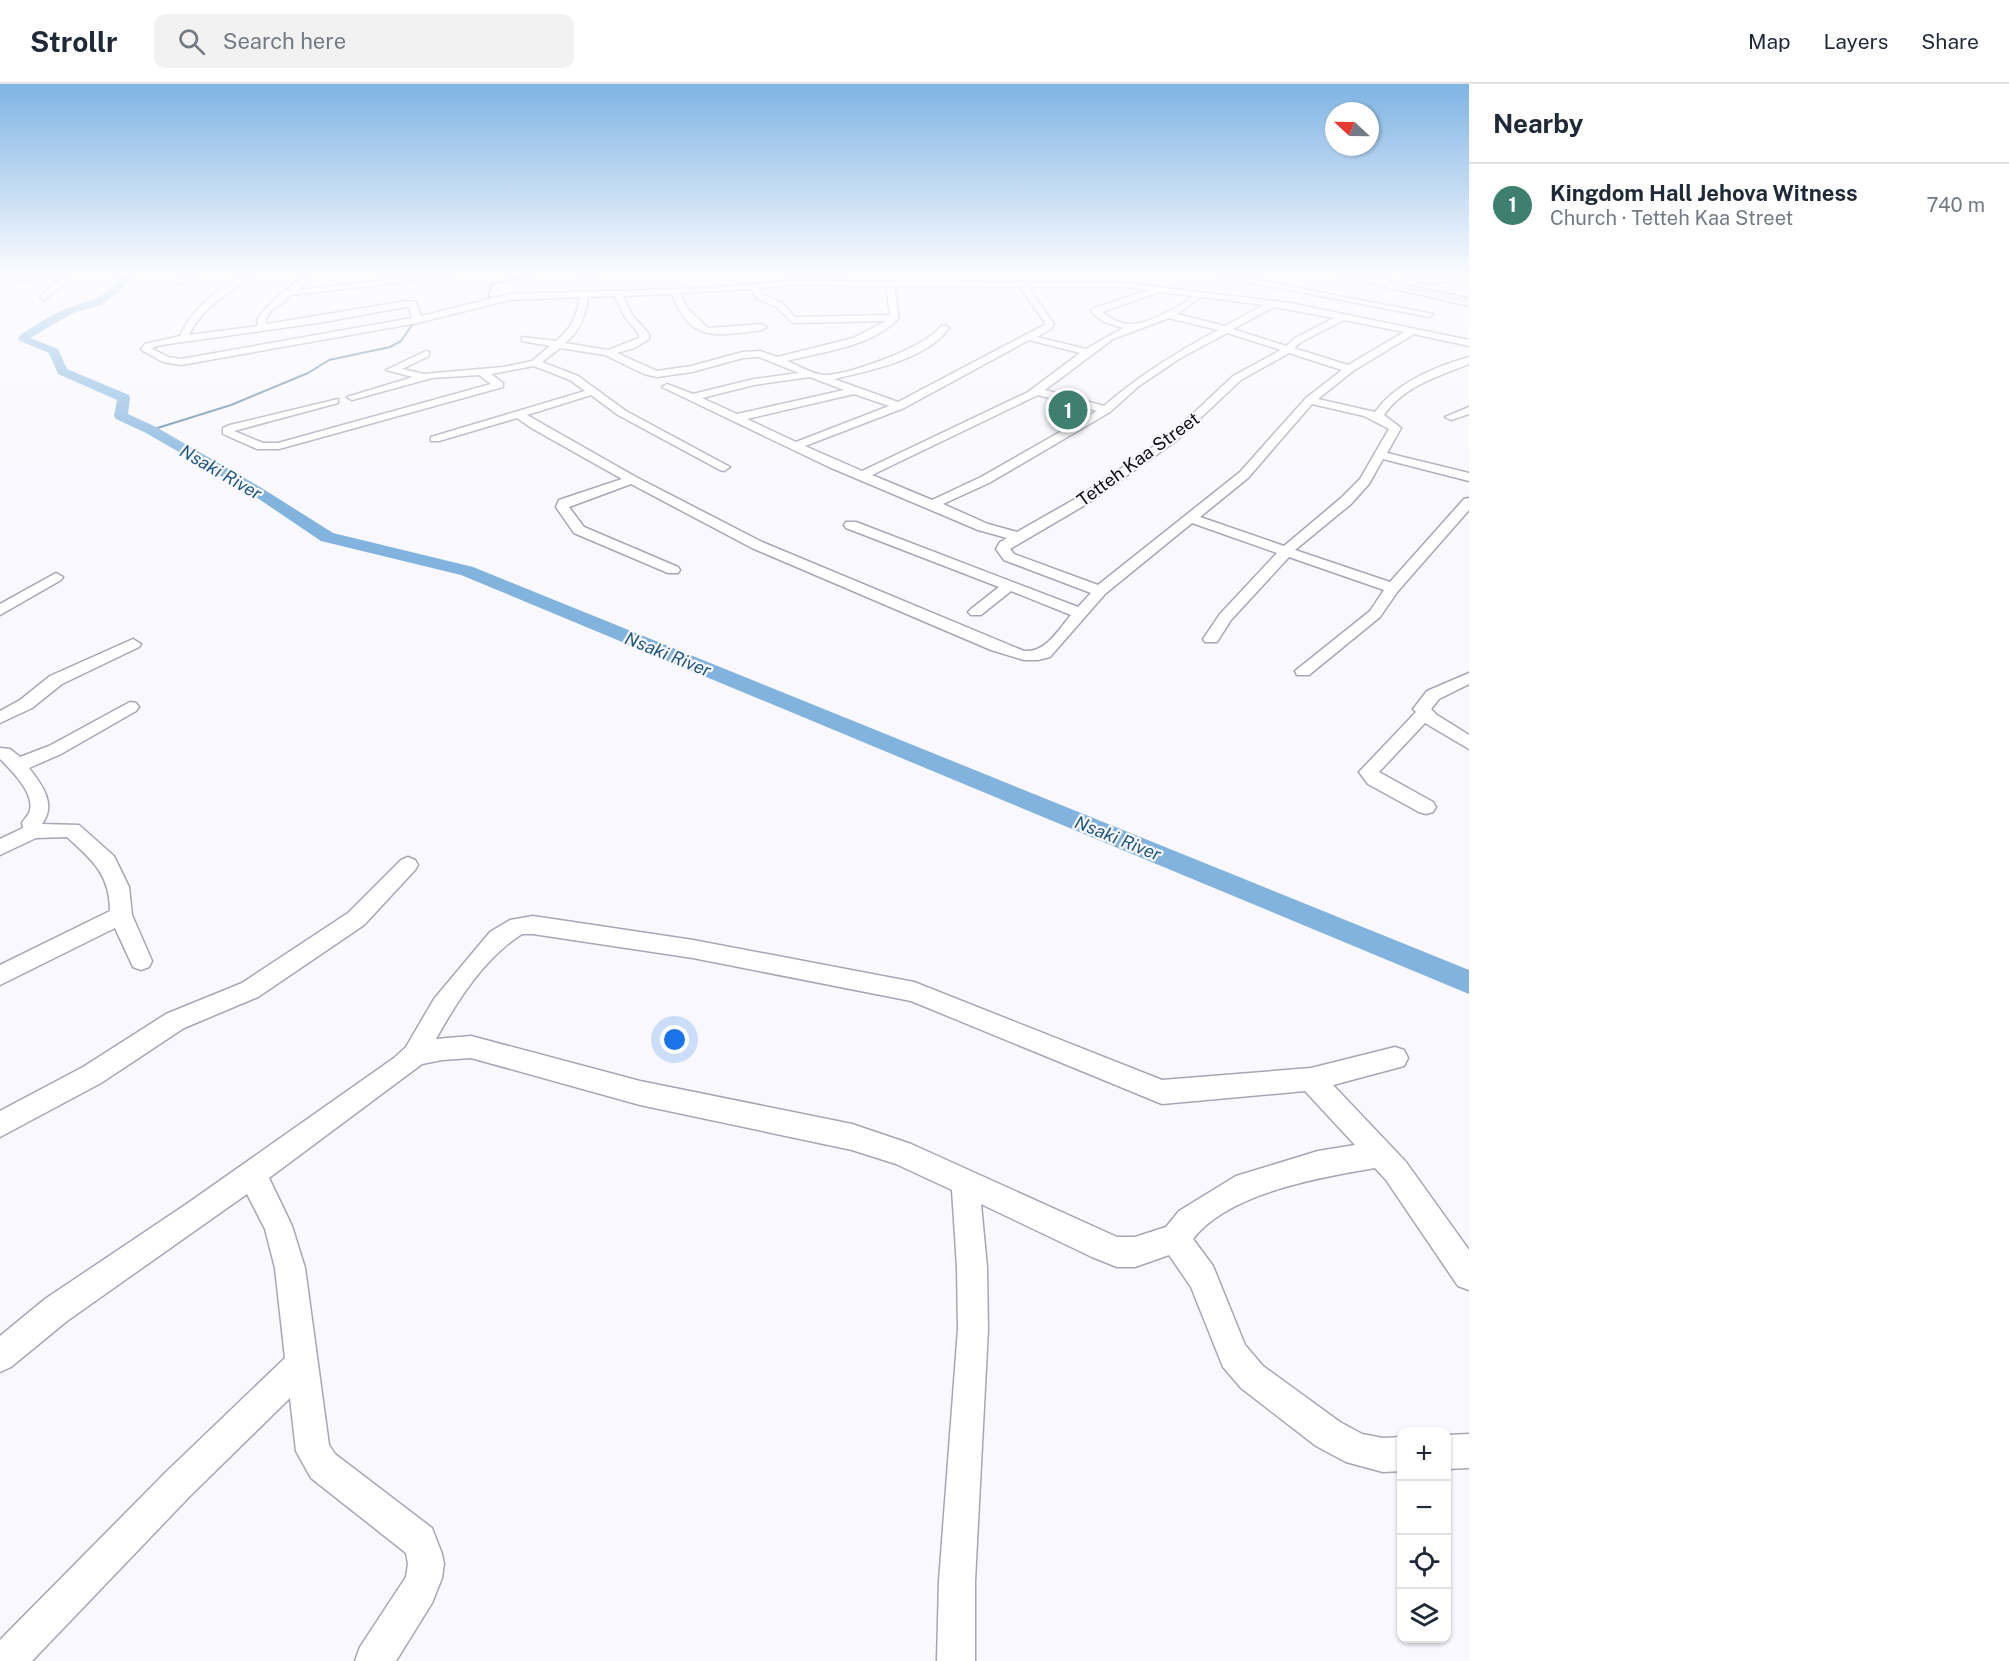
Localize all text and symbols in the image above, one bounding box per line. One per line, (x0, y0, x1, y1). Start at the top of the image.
search box (154, 14, 574, 68)
text: Strollr (30, 25, 118, 58)
icon: search (175, 25, 208, 58)
text: Search here (223, 28, 346, 54)
text: Map (1748, 29, 1791, 54)
text: Layers (1824, 29, 1888, 54)
text: Share (1921, 29, 1979, 54)
north arrow (1325, 102, 1379, 156)
text: Nearby (1493, 108, 1583, 139)
text: Kingdom Hall Jehova Witness (1550, 180, 1858, 206)
text: 1 (1508, 193, 1517, 217)
text: 740 m (1927, 193, 1985, 217)
text: Church · Tetteh Kaa Street (1550, 206, 1793, 230)
pin: 1 (1048, 388, 1088, 432)
street label: Tetteh Kaa Street (1073, 408, 1203, 510)
water label: Nsaki River (176, 440, 266, 504)
water label: Nsaki River (622, 627, 714, 681)
water label: Nsaki River (1072, 811, 1164, 865)
your location (660, 1025, 689, 1054)
map controls (1397, 1427, 1451, 1643)
button: + (1397, 1427, 1451, 1481)
button: − (1397, 1481, 1451, 1535)
button: locate (1397, 1535, 1451, 1589)
button: layers (1397, 1589, 1451, 1643)

